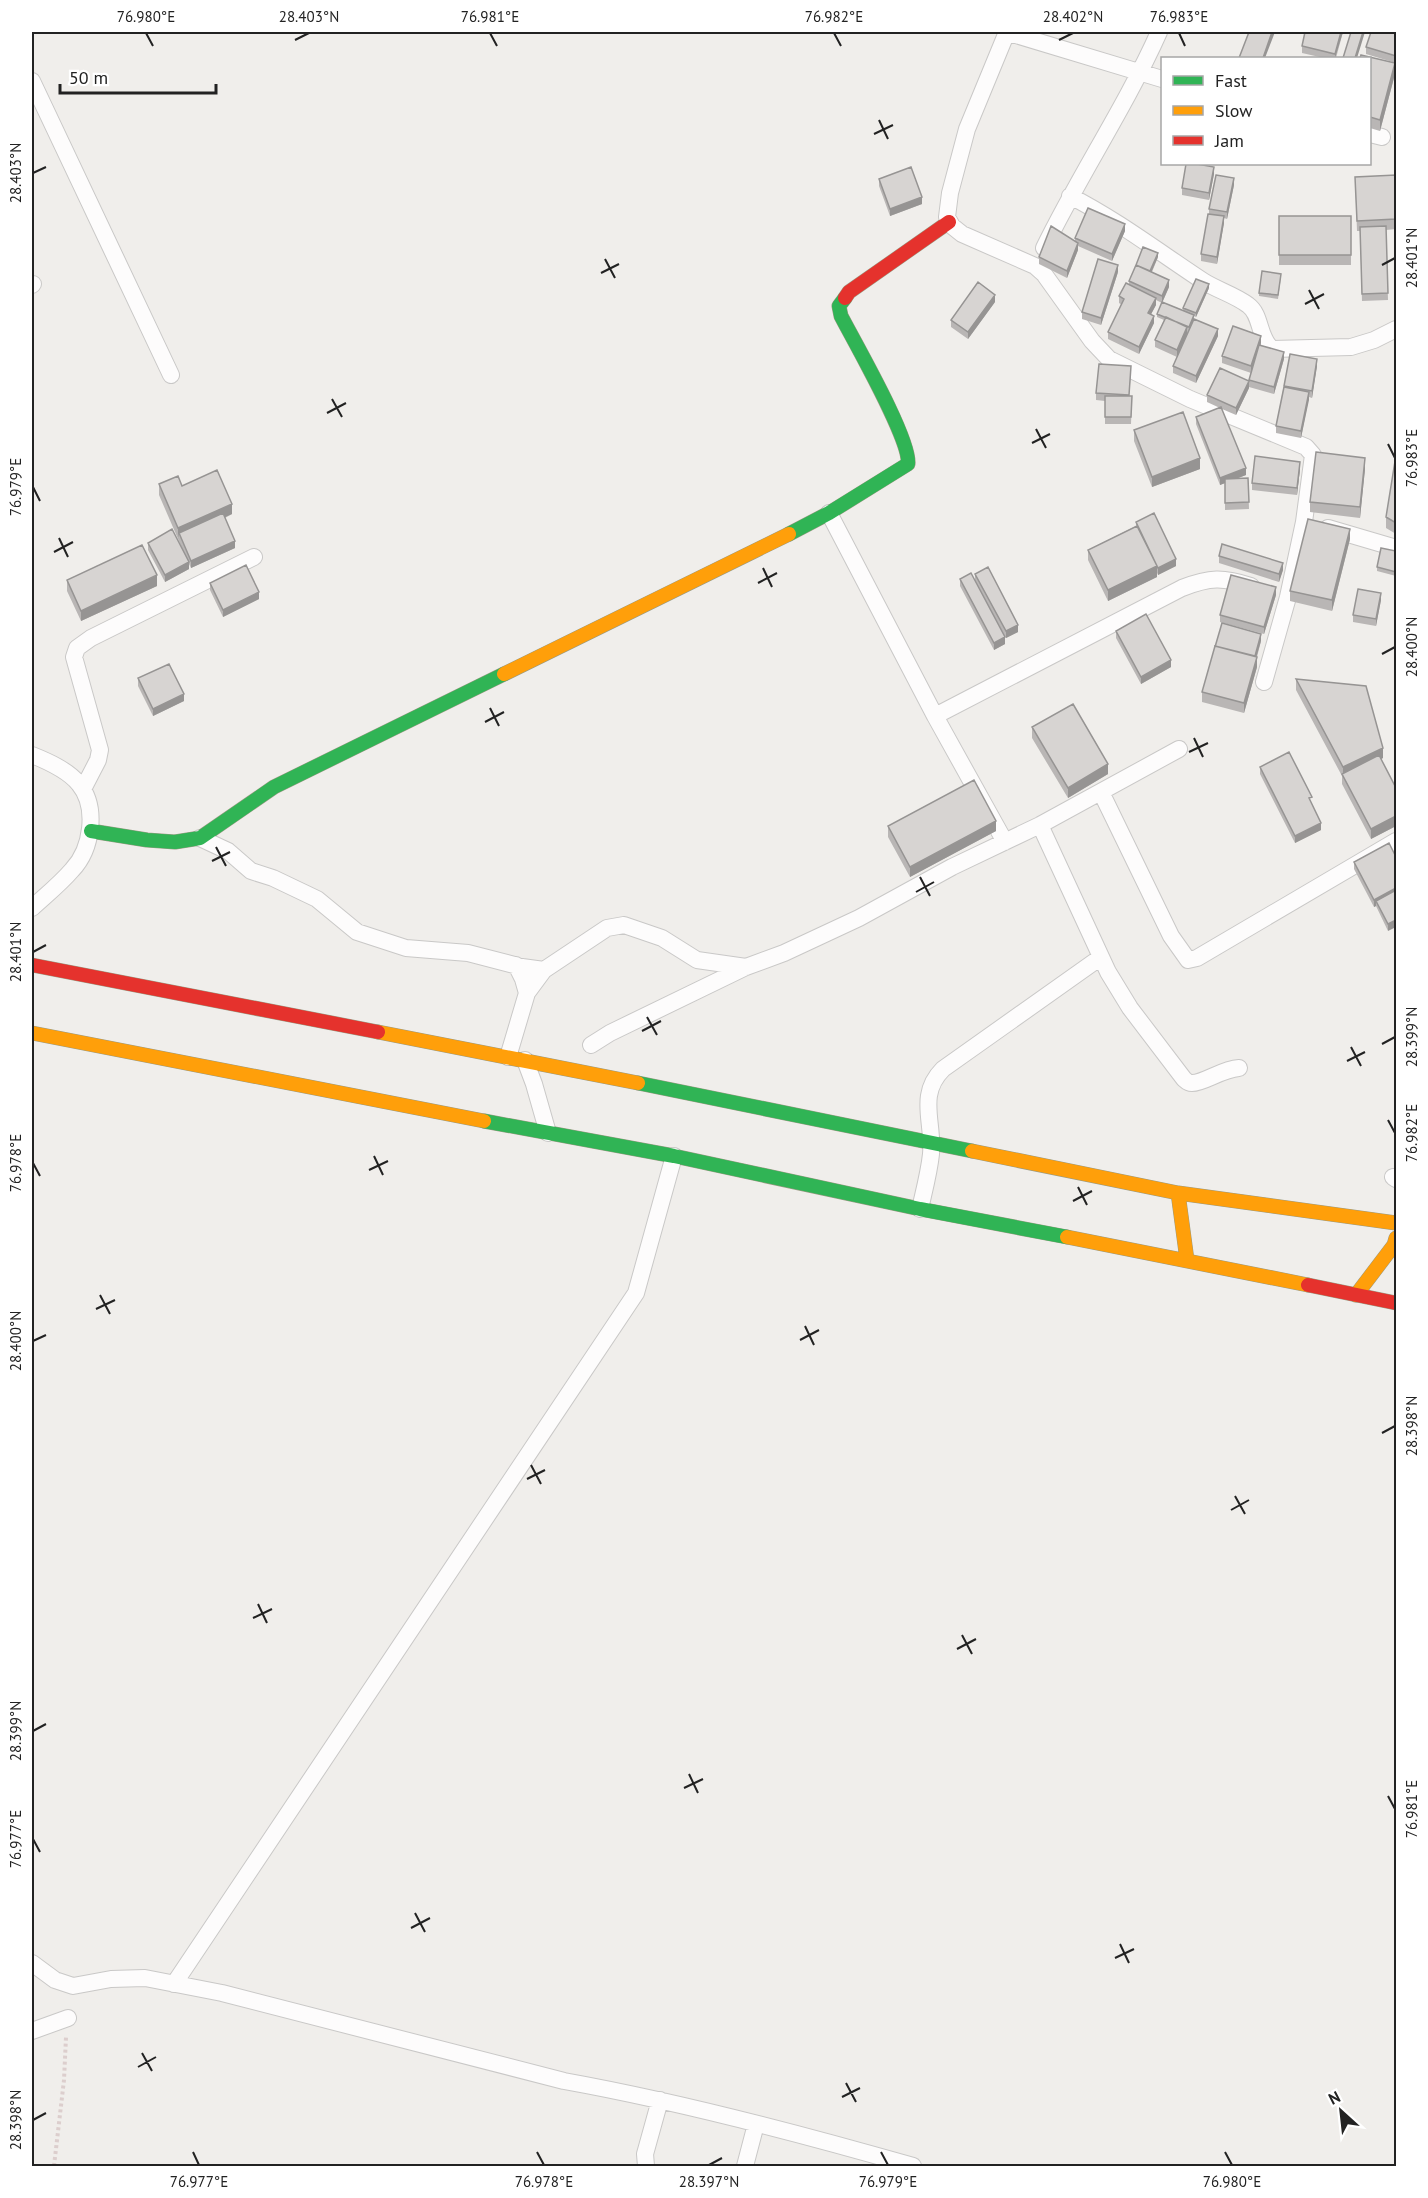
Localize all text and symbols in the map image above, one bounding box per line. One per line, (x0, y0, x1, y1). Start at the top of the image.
text: 76.980°E (117, 7, 175, 26)
text: 28.403°N (279, 7, 339, 26)
text: 76.981°E (461, 7, 519, 26)
text: 76.982°E (805, 7, 863, 26)
text: 28.402°N (1043, 7, 1103, 26)
text: 76.983°E (1150, 7, 1208, 26)
scale bar (60, 57, 216, 95)
legend (1161, 57, 1371, 165)
text: 50 m (69, 66, 108, 89)
text: Fast (1215, 69, 1247, 92)
text: Slow (1215, 99, 1253, 122)
text: Jam (1214, 129, 1244, 152)
text: 28.403°N (6, 143, 25, 203)
text: 28.401°N (1402, 228, 1421, 288)
text: 76.983°E (1402, 429, 1421, 487)
text: 76.979°E (6, 458, 25, 516)
text: 28.400°N (1402, 617, 1421, 677)
text: 28.401°N (6, 922, 25, 982)
text: 28.399°N (1402, 1007, 1421, 1067)
text: 76.982°E (1402, 1104, 1421, 1162)
text: 76.978°E (6, 1134, 25, 1192)
text: 28.400°N (6, 1311, 25, 1371)
text: 28.398°N (1402, 1396, 1421, 1456)
text: 28.399°N (6, 1701, 25, 1761)
text: 76.981°E (1402, 1780, 1421, 1838)
text: 76.977°E (6, 1810, 25, 1868)
north arrow (1311, 2081, 1371, 2141)
text: N (1325, 2086, 1343, 2109)
text: 28.398°N (6, 2090, 25, 2150)
text: 76.977°E (170, 2172, 228, 2191)
text: 76.978°E (515, 2172, 573, 2191)
text: 28.397°N (679, 2172, 739, 2191)
text: 76.979°E (859, 2172, 917, 2191)
text: 76.980°E (1203, 2172, 1261, 2191)

